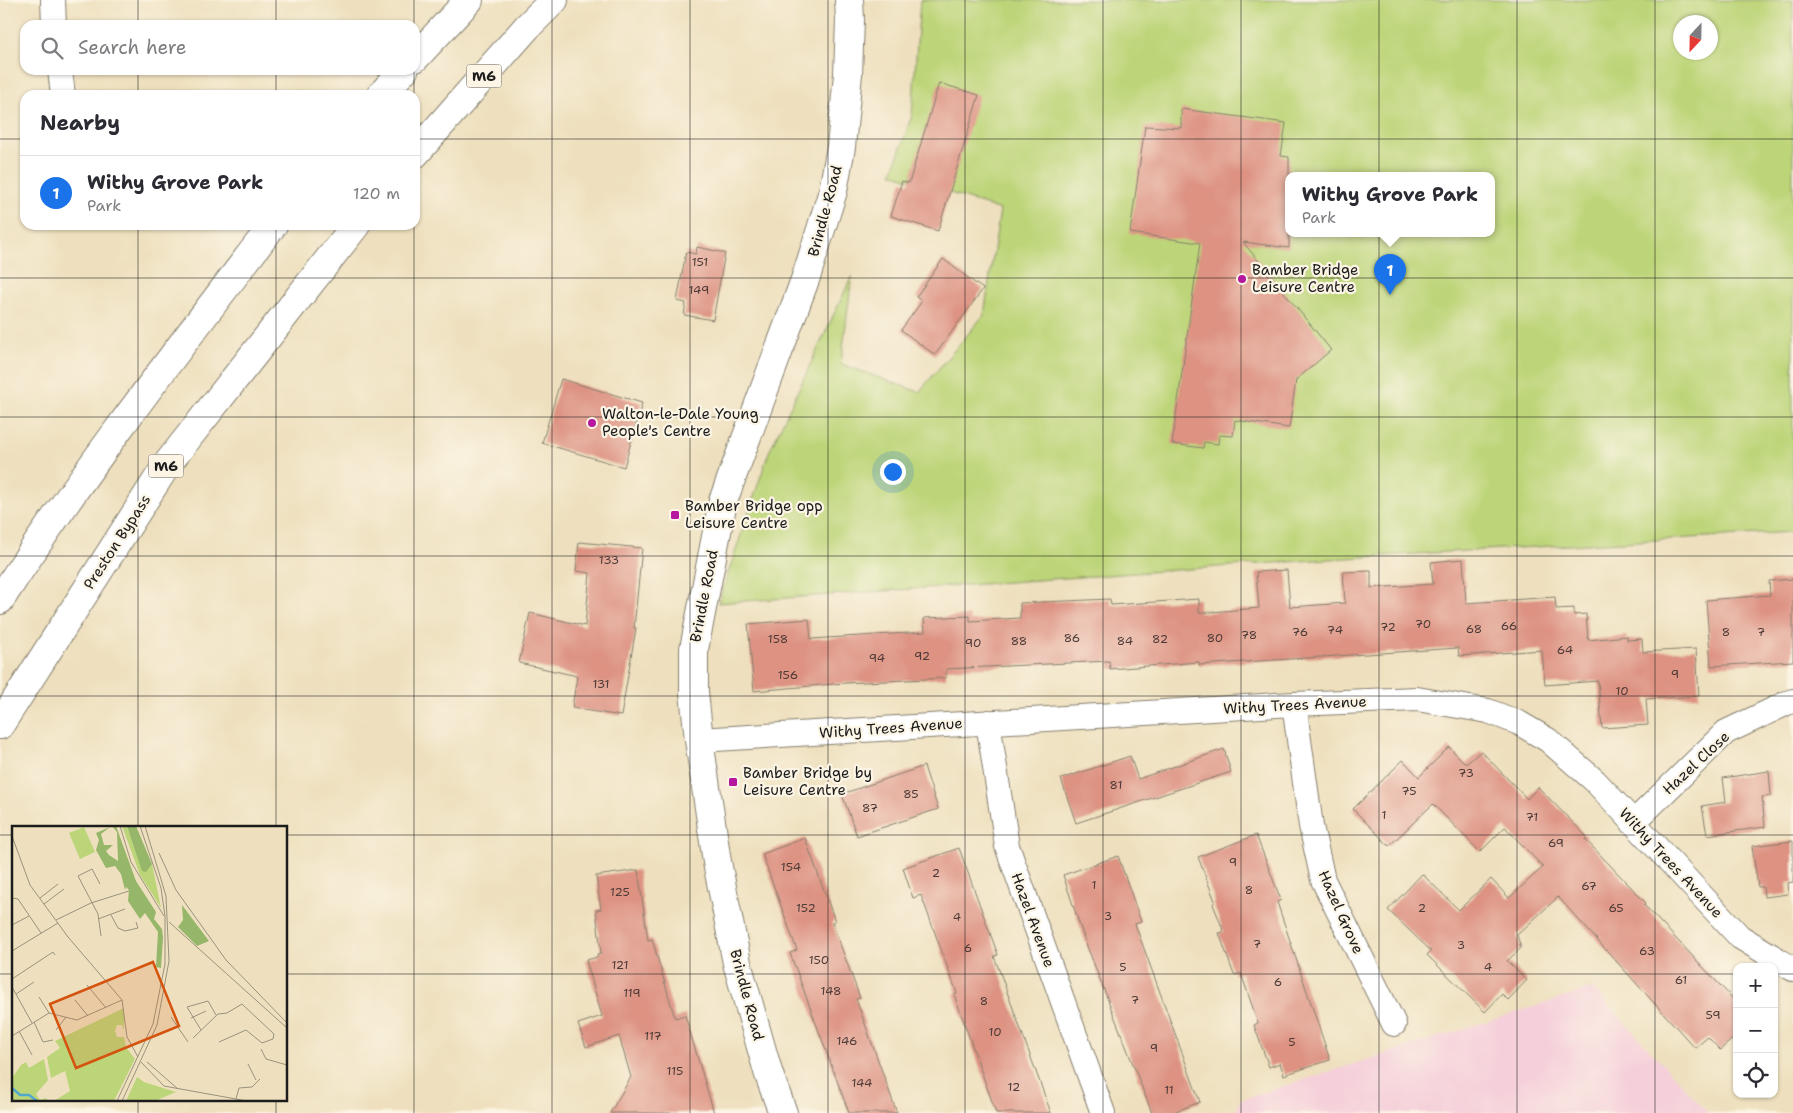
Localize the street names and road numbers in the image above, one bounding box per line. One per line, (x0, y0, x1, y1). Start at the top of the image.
road number: M6 (466, 64, 502, 88)
street label: Brindle Road (803, 163, 847, 259)
road number: M6 (148, 454, 184, 478)
street label: Preston Bypass (79, 491, 155, 593)
street label: Brindle Road (685, 548, 723, 644)
street label: Withy Trees Avenue (1223, 691, 1367, 719)
street label: Withy Trees Avenue (819, 713, 963, 743)
street label: Hazel Close (1658, 727, 1734, 799)
street label: Withy Trees Avenue (1615, 804, 1727, 922)
street label: Hazel Grove (1314, 867, 1368, 957)
street label: Hazel Avenue (1007, 870, 1059, 970)
street label: Brindle Road (725, 947, 769, 1043)

